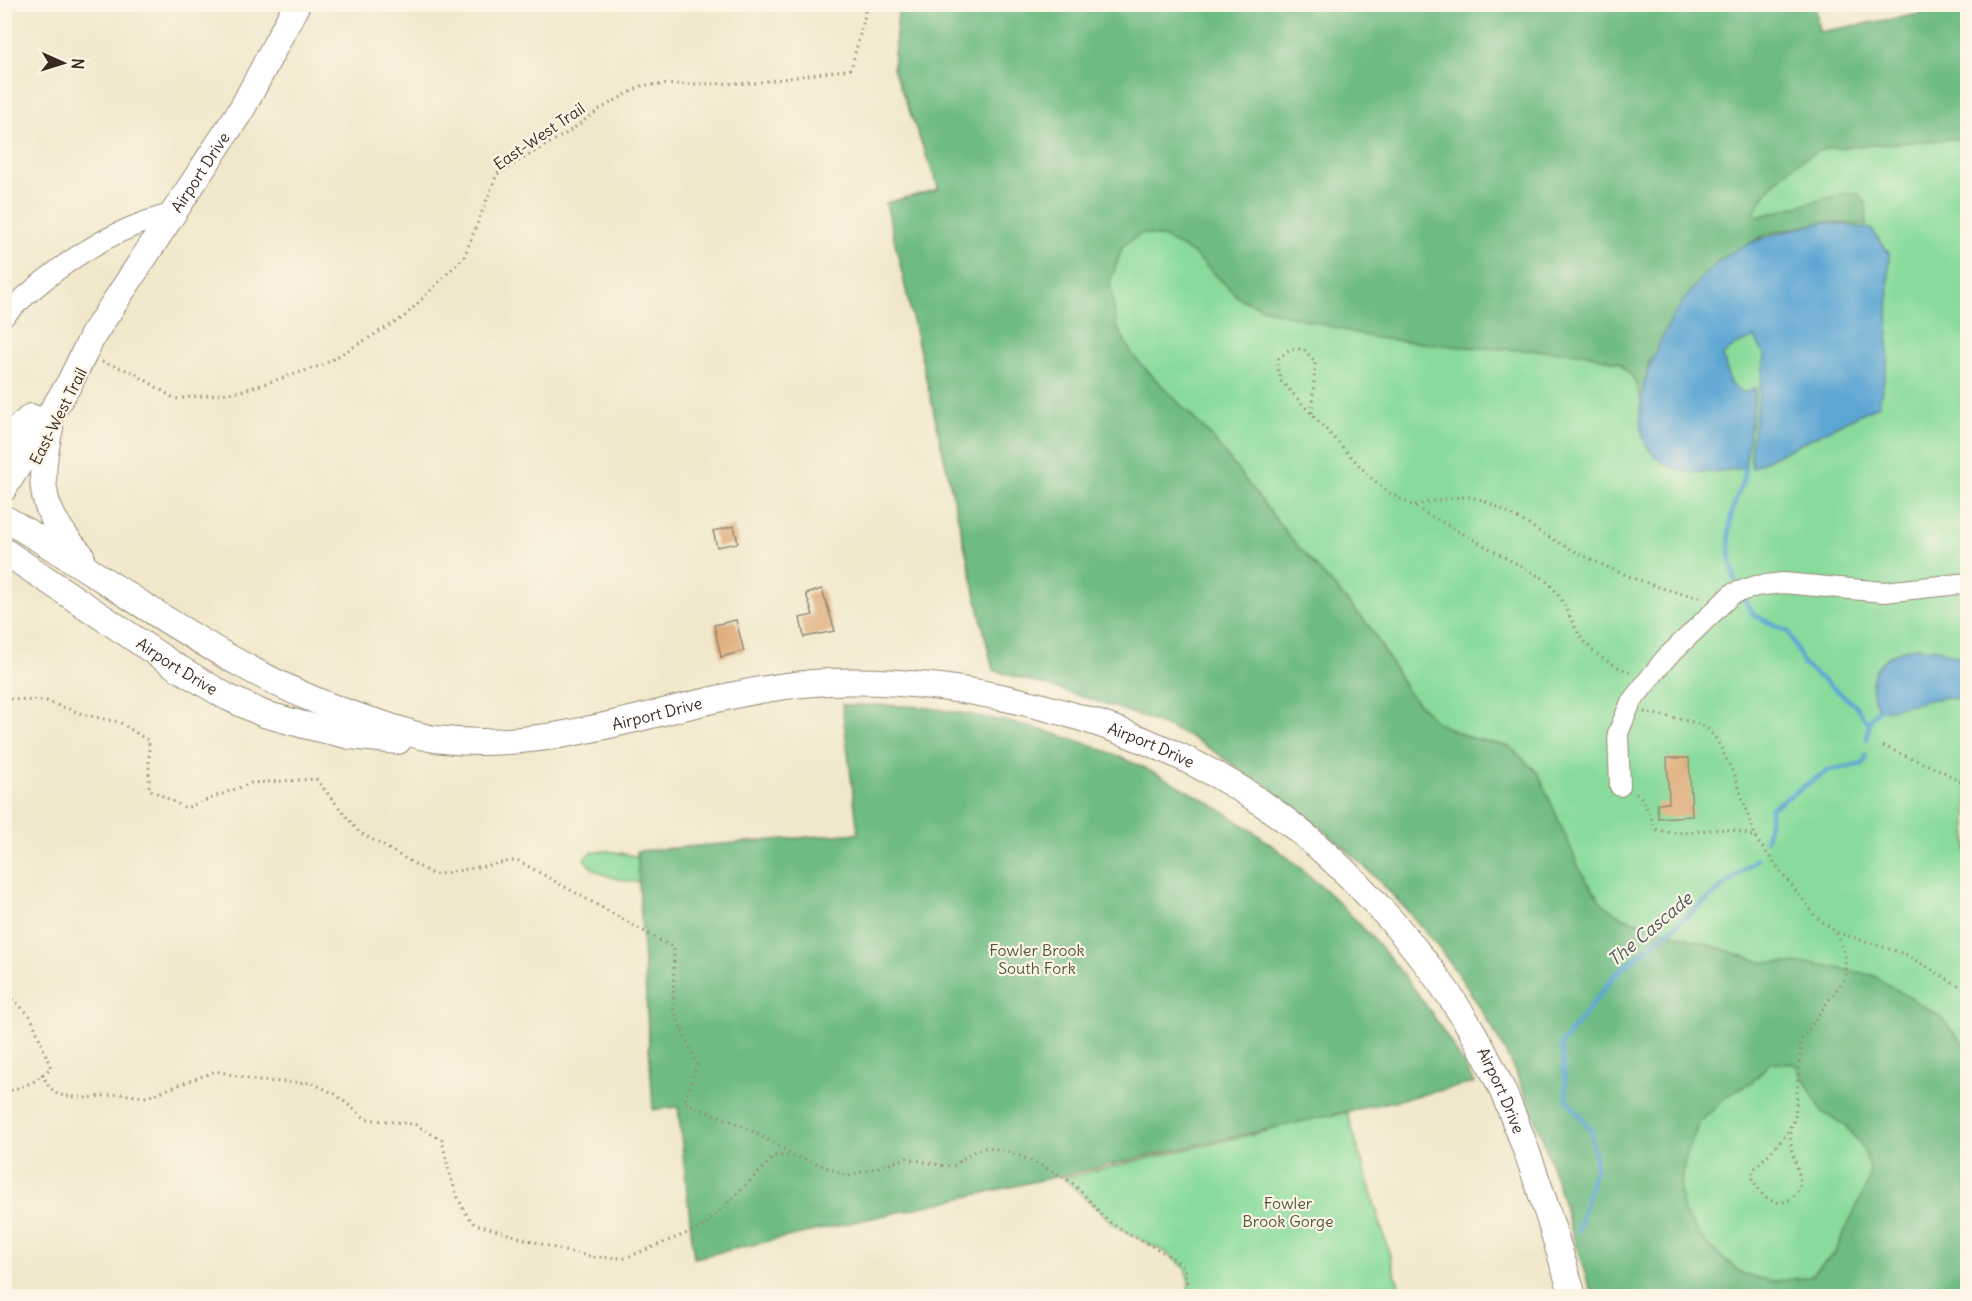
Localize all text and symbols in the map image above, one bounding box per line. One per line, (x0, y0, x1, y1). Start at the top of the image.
north arrow (33, 33, 93, 93)
text: N (68, 58, 88, 70)
street label: East-West Trail (489, 98, 589, 174)
street label: Airport Drive (166, 128, 234, 216)
street label: East-West Trail (25, 364, 91, 468)
street label: Airport Drive (133, 633, 221, 699)
street label: Airport Drive (610, 693, 704, 734)
street label: Airport Drive (1105, 718, 1198, 772)
water label: The Cascade (1603, 886, 1698, 971)
park label: Fowler Brook South Fork (989, 940, 1085, 978)
street label: Airport Drive (1473, 1044, 1529, 1136)
park label: Fowler Brook Gorge (1242, 1193, 1334, 1231)

